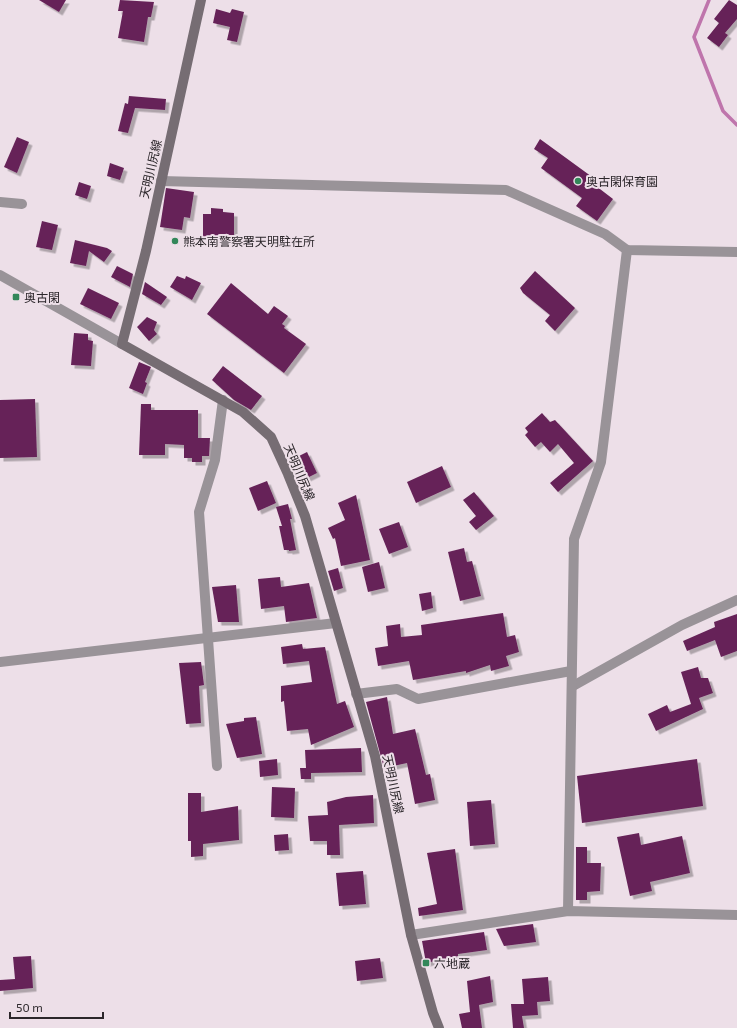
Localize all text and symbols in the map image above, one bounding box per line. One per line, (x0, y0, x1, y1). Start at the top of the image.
street label: 天明川尻線 (136, 138, 164, 200)
place label: 奥古閑保育園 (586, 174, 658, 188)
marker: 奥古閑保育園 (573, 176, 583, 186)
place label: 熊本南警察署天明駐在所 (183, 234, 315, 248)
marker: 熊本南警察署天明駐在所 (170, 236, 180, 246)
place label: 奥古閑 (24, 290, 60, 304)
marker: 奥古閑 (11, 292, 21, 302)
street label: 天明川尻線 (282, 442, 318, 502)
street label: 天明川尻線 (381, 753, 407, 815)
place label: 六地蔵 (434, 956, 470, 970)
marker: 六地蔵 (421, 958, 431, 968)
scale bar (10, 994, 103, 1020)
text: 50 m (16, 1000, 43, 1014)

